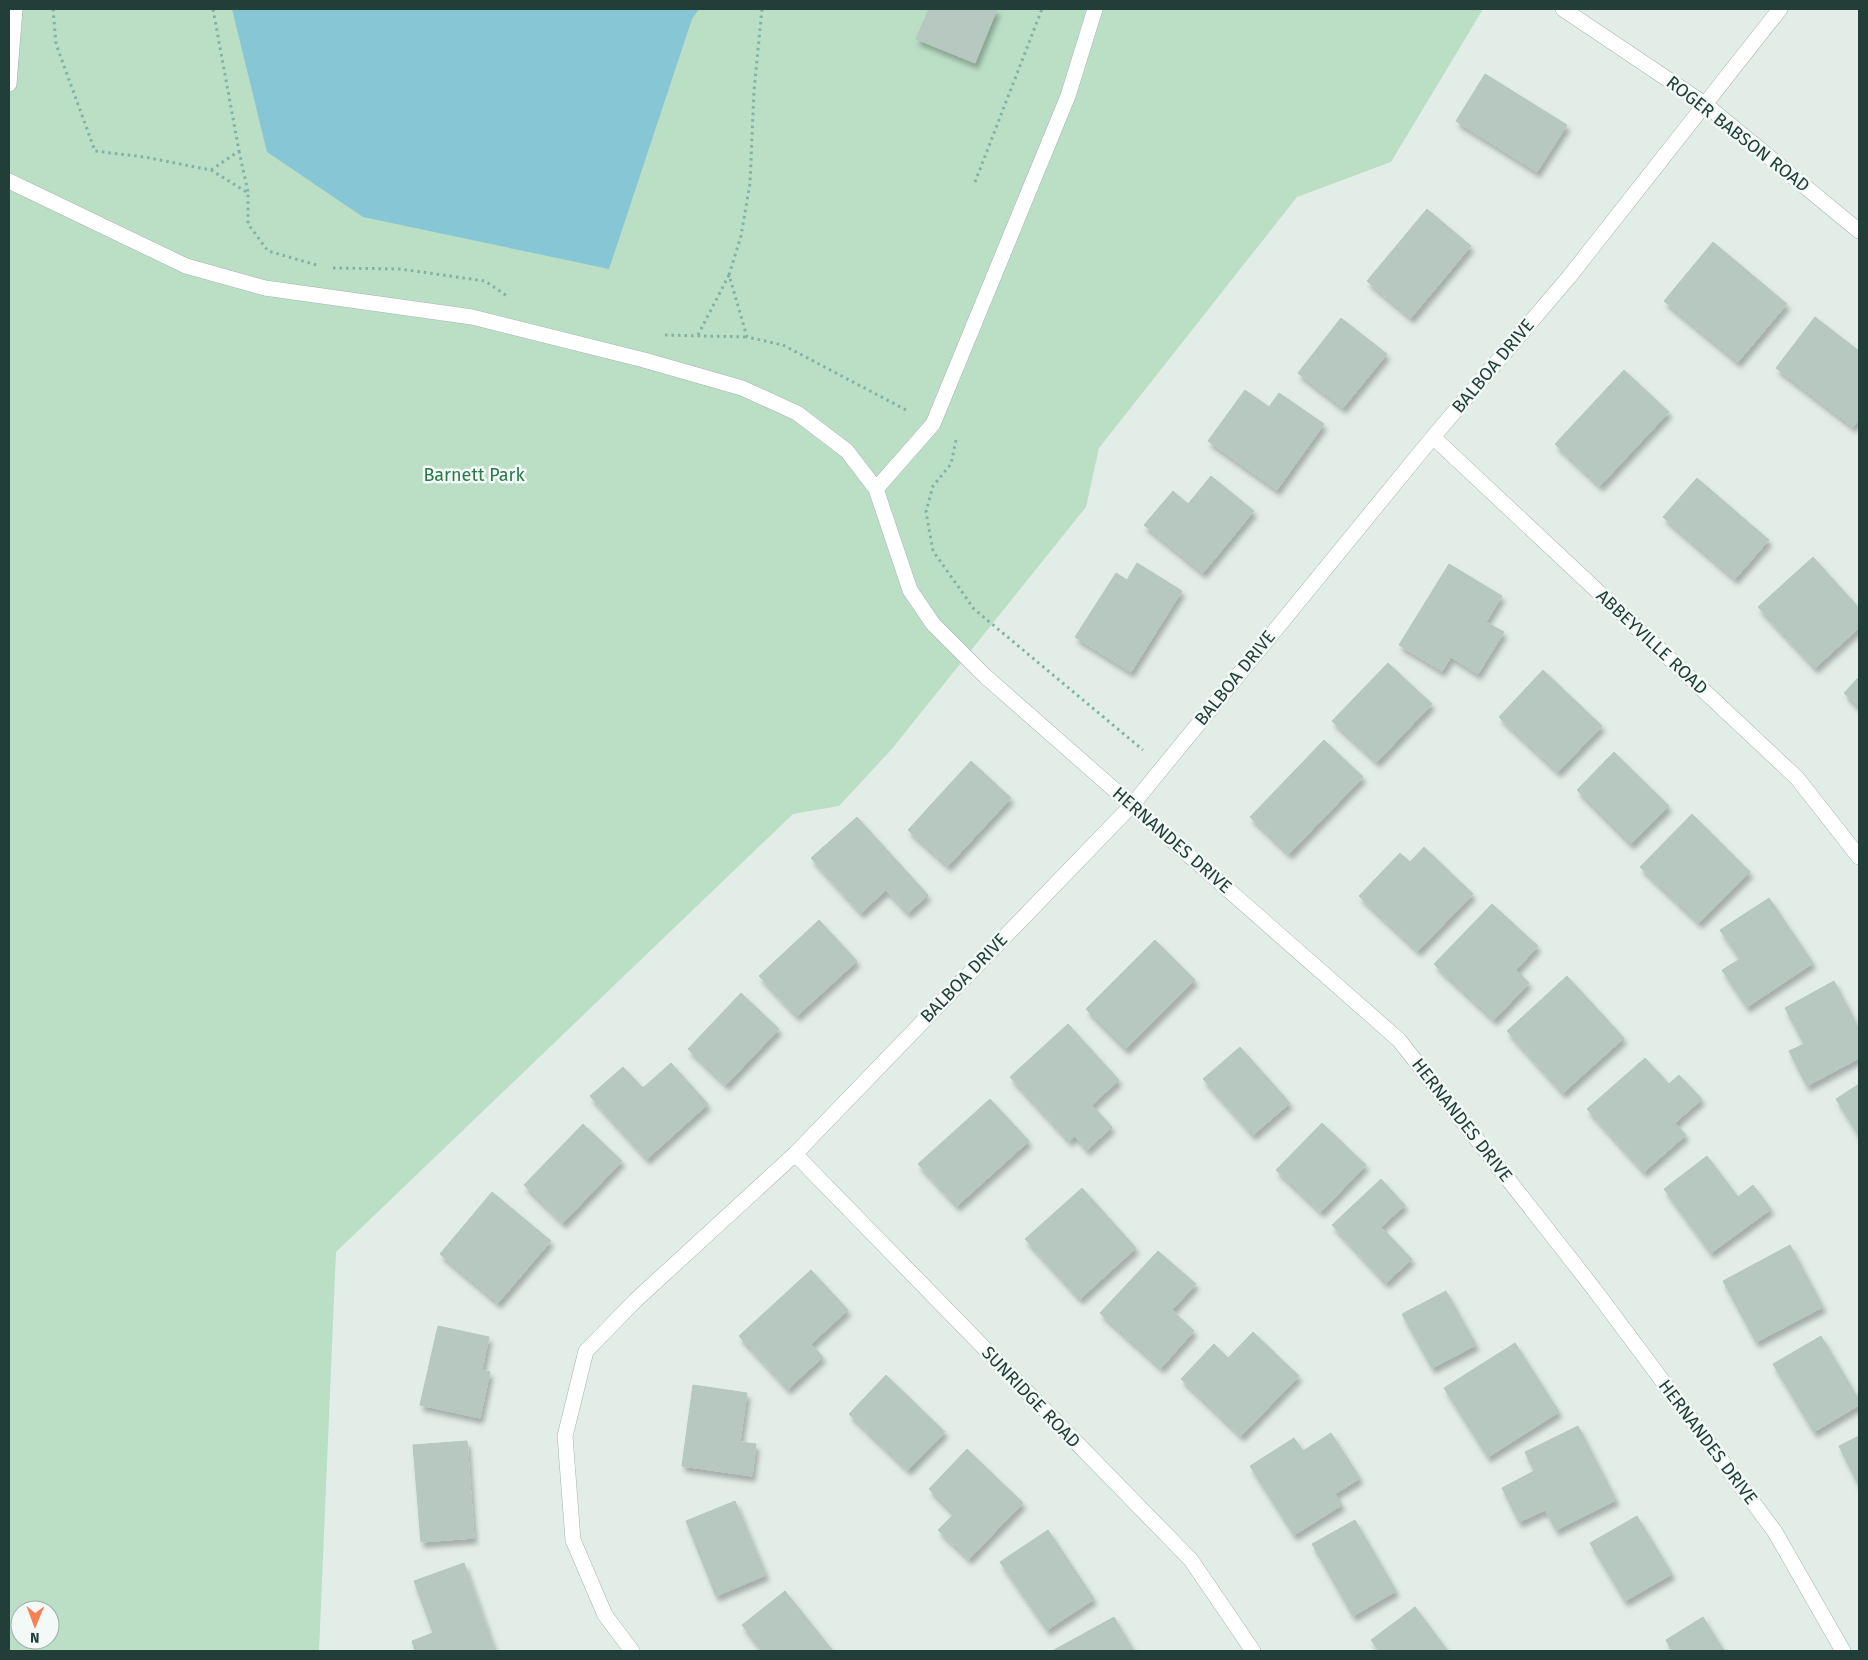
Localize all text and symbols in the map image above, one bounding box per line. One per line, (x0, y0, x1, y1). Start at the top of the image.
street label: ROGER BABSON ROAD (1662, 71, 1814, 197)
street label: BALBOA DRIVE (1447, 315, 1539, 417)
park label: Barnett Park (423, 464, 525, 486)
street label: ABBEYVILLE ROAD (1592, 585, 1712, 699)
street label: BALBOA DRIVE (1190, 626, 1280, 730)
street label: HERNANDES DRIVE (1108, 782, 1236, 898)
street label: BALBOA DRIVE (916, 929, 1012, 1027)
street label: HERNANDES DRIVE (1407, 1054, 1517, 1186)
street label: SUNRIDGE ROAD (977, 1342, 1085, 1452)
street label: HERNANDES DRIVE (1654, 1375, 1762, 1509)
north arrow (10, 1600, 60, 1650)
text: N (30, 1629, 40, 1646)

